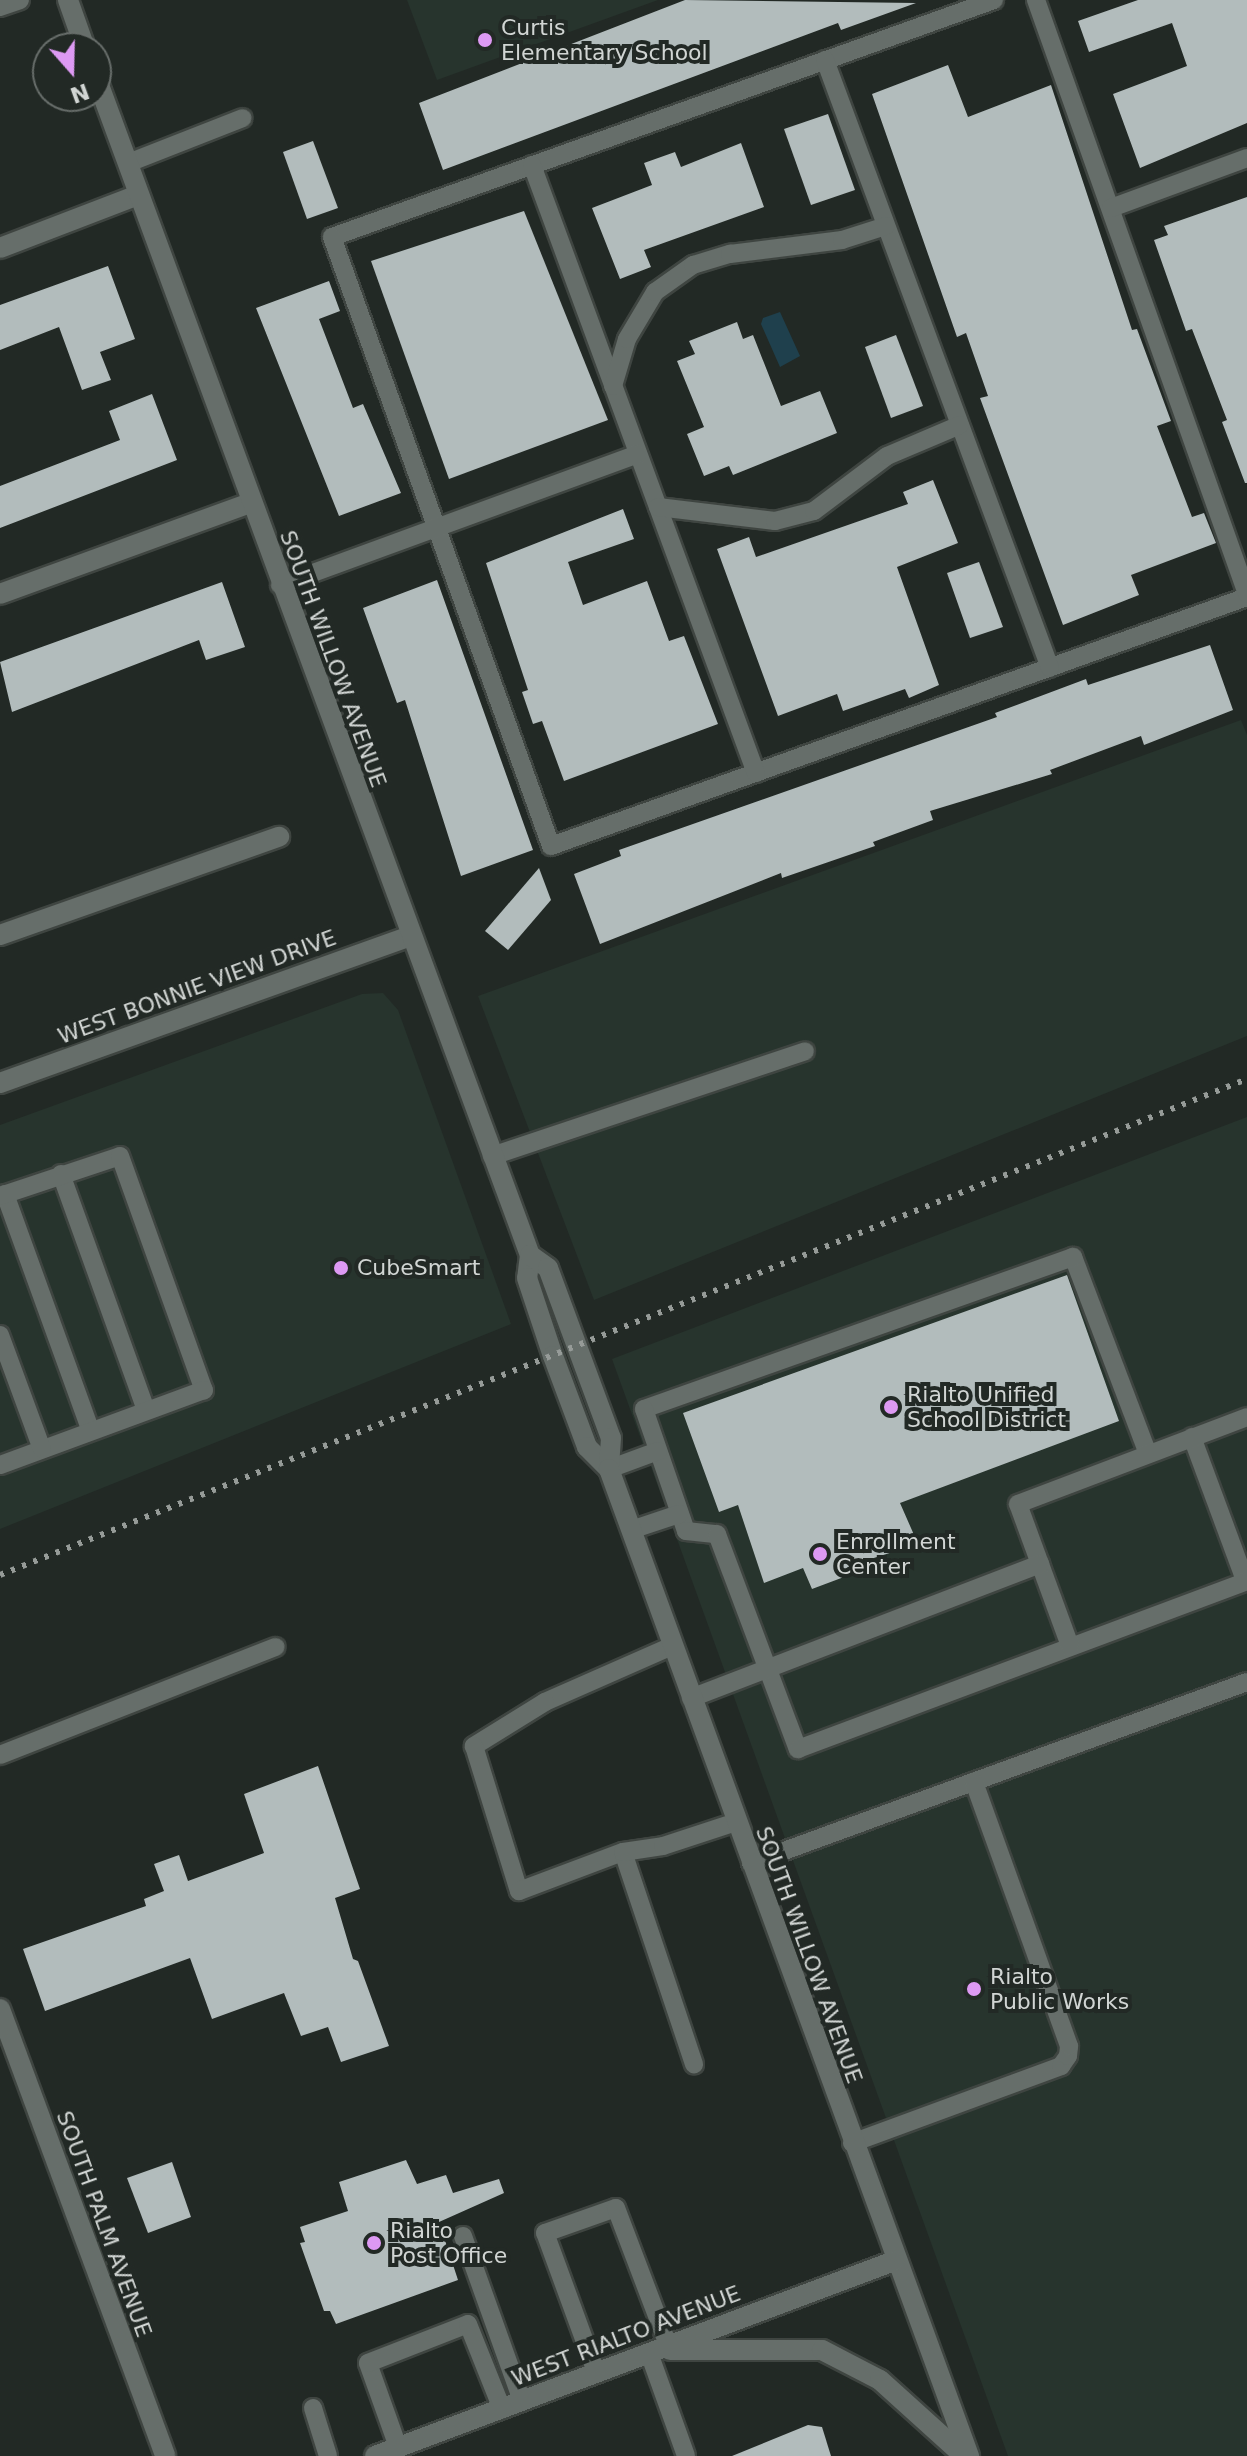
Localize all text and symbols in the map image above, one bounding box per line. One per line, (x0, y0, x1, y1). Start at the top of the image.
place label: Curtis Elementary School (501, 14, 708, 66)
marker: Curtis Elementary School (476, 31, 494, 49)
north arrow (32, 32, 112, 112)
text: N (67, 78, 93, 108)
street label: SOUTH WILLOW AVENUE (274, 527, 392, 791)
street label: WEST BONNIE VIEW DRIVE (54, 924, 340, 1050)
place label: CubeSmart (357, 1255, 480, 1281)
marker: CubeSmart (332, 1259, 350, 1277)
place label: Rialto Unified School District (907, 1381, 1066, 1432)
marker: Rialto Unified School District (882, 1398, 900, 1416)
place label: Enrollment Center (836, 1528, 956, 1580)
marker: Enrollment Center (811, 1545, 829, 1563)
street label: SOUTH WILLOW AVENUE (750, 1823, 868, 2087)
place label: Rialto Public Works (990, 1963, 1129, 2014)
marker: Rialto Public Works (965, 1980, 983, 1998)
street label: SOUTH PALM AVENUE (51, 2107, 157, 2341)
place label: Rialto Post Office (390, 2217, 507, 2268)
marker: Rialto Post Office (365, 2234, 383, 2252)
street label: WEST RIALTO AVENUE (508, 2280, 744, 2392)

